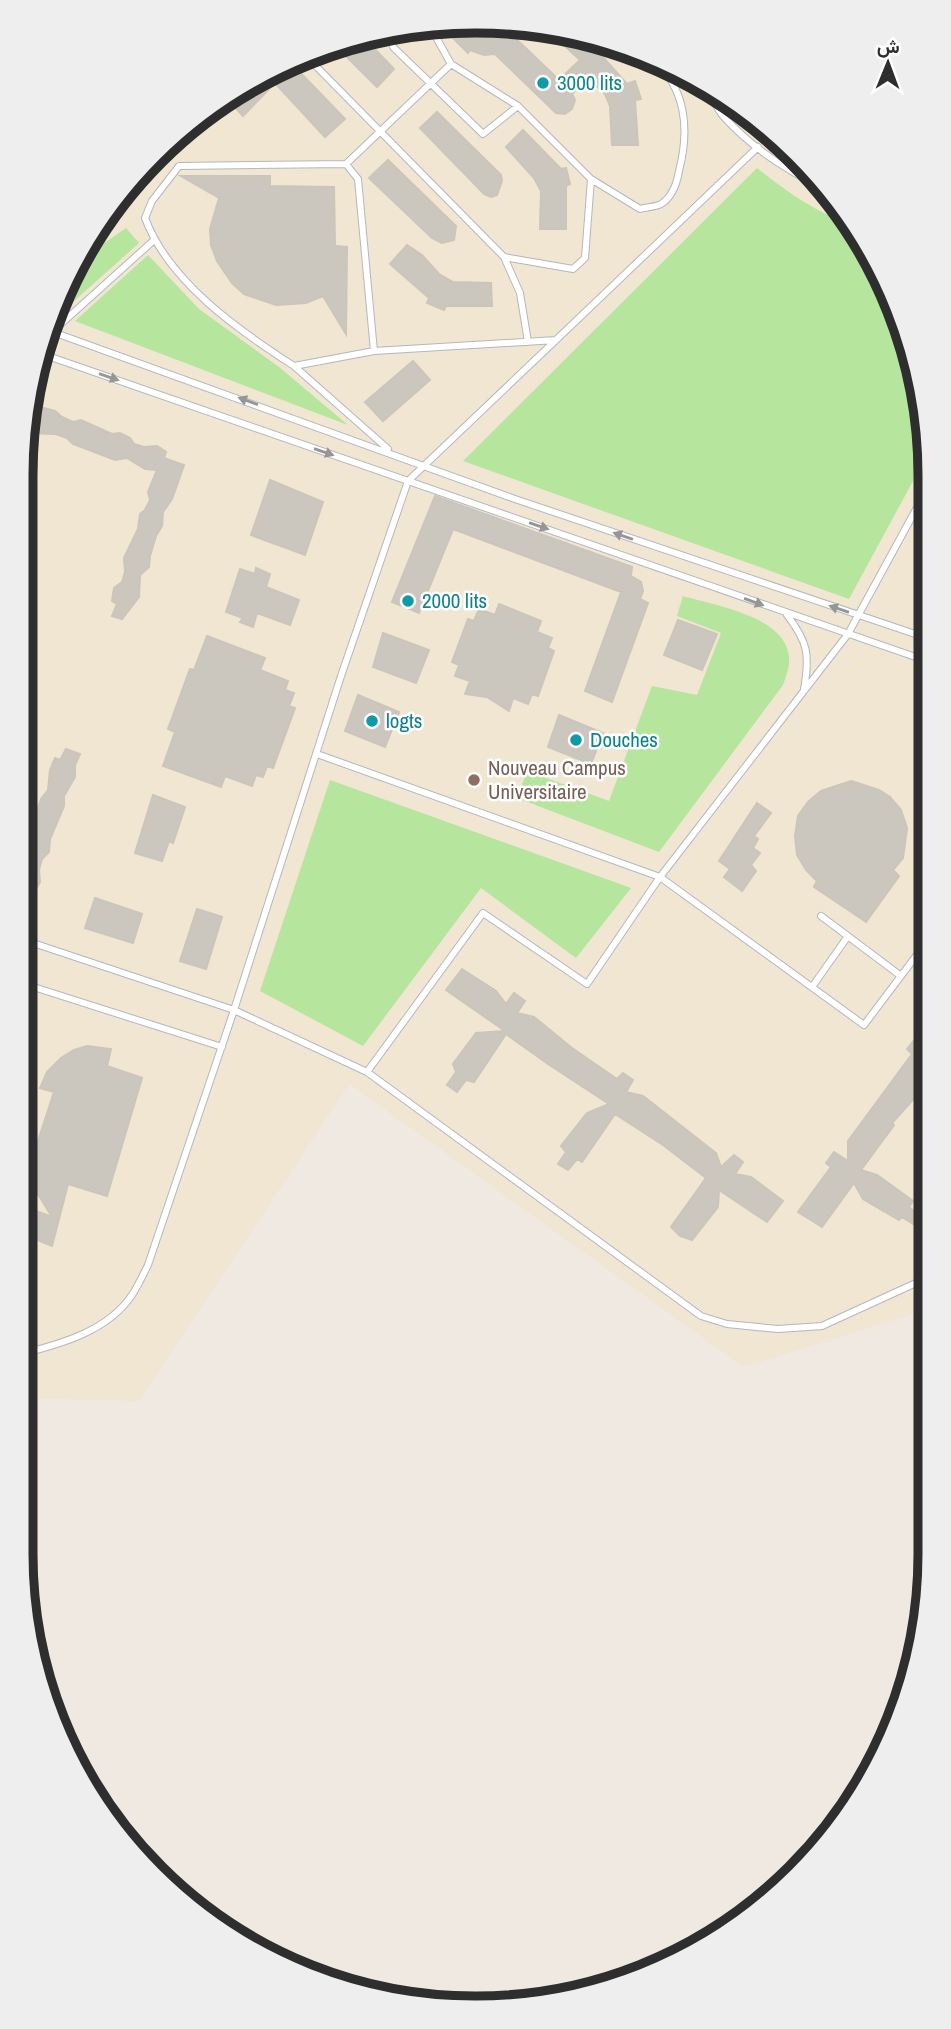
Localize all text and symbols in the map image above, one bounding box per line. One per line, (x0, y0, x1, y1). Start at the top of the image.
north arrow (853, 28, 923, 98)
text: ش (877, 33, 900, 59)
place label: 3000 lits (557, 68, 622, 97)
marker: 3000 lits (535, 75, 551, 91)
one-way arrow (99, 372, 120, 383)
one-way arrow (237, 395, 258, 406)
one-way arrow (314, 447, 335, 458)
one-way arrow (529, 521, 550, 532)
one-way arrow (613, 530, 634, 541)
place label: 2000 lits (422, 586, 487, 615)
marker: 2000 lits (400, 593, 416, 609)
one-way arrow (744, 597, 765, 608)
one-way arrow (828, 603, 849, 614)
place label: logts (386, 706, 422, 735)
marker: logts (364, 713, 380, 729)
place label: Douches (590, 725, 658, 754)
marker: Douches (568, 732, 584, 748)
place label: Nouveau Campus Universitaire (488, 753, 626, 806)
marker: Nouveau Campus Universitaire (466, 772, 482, 788)

